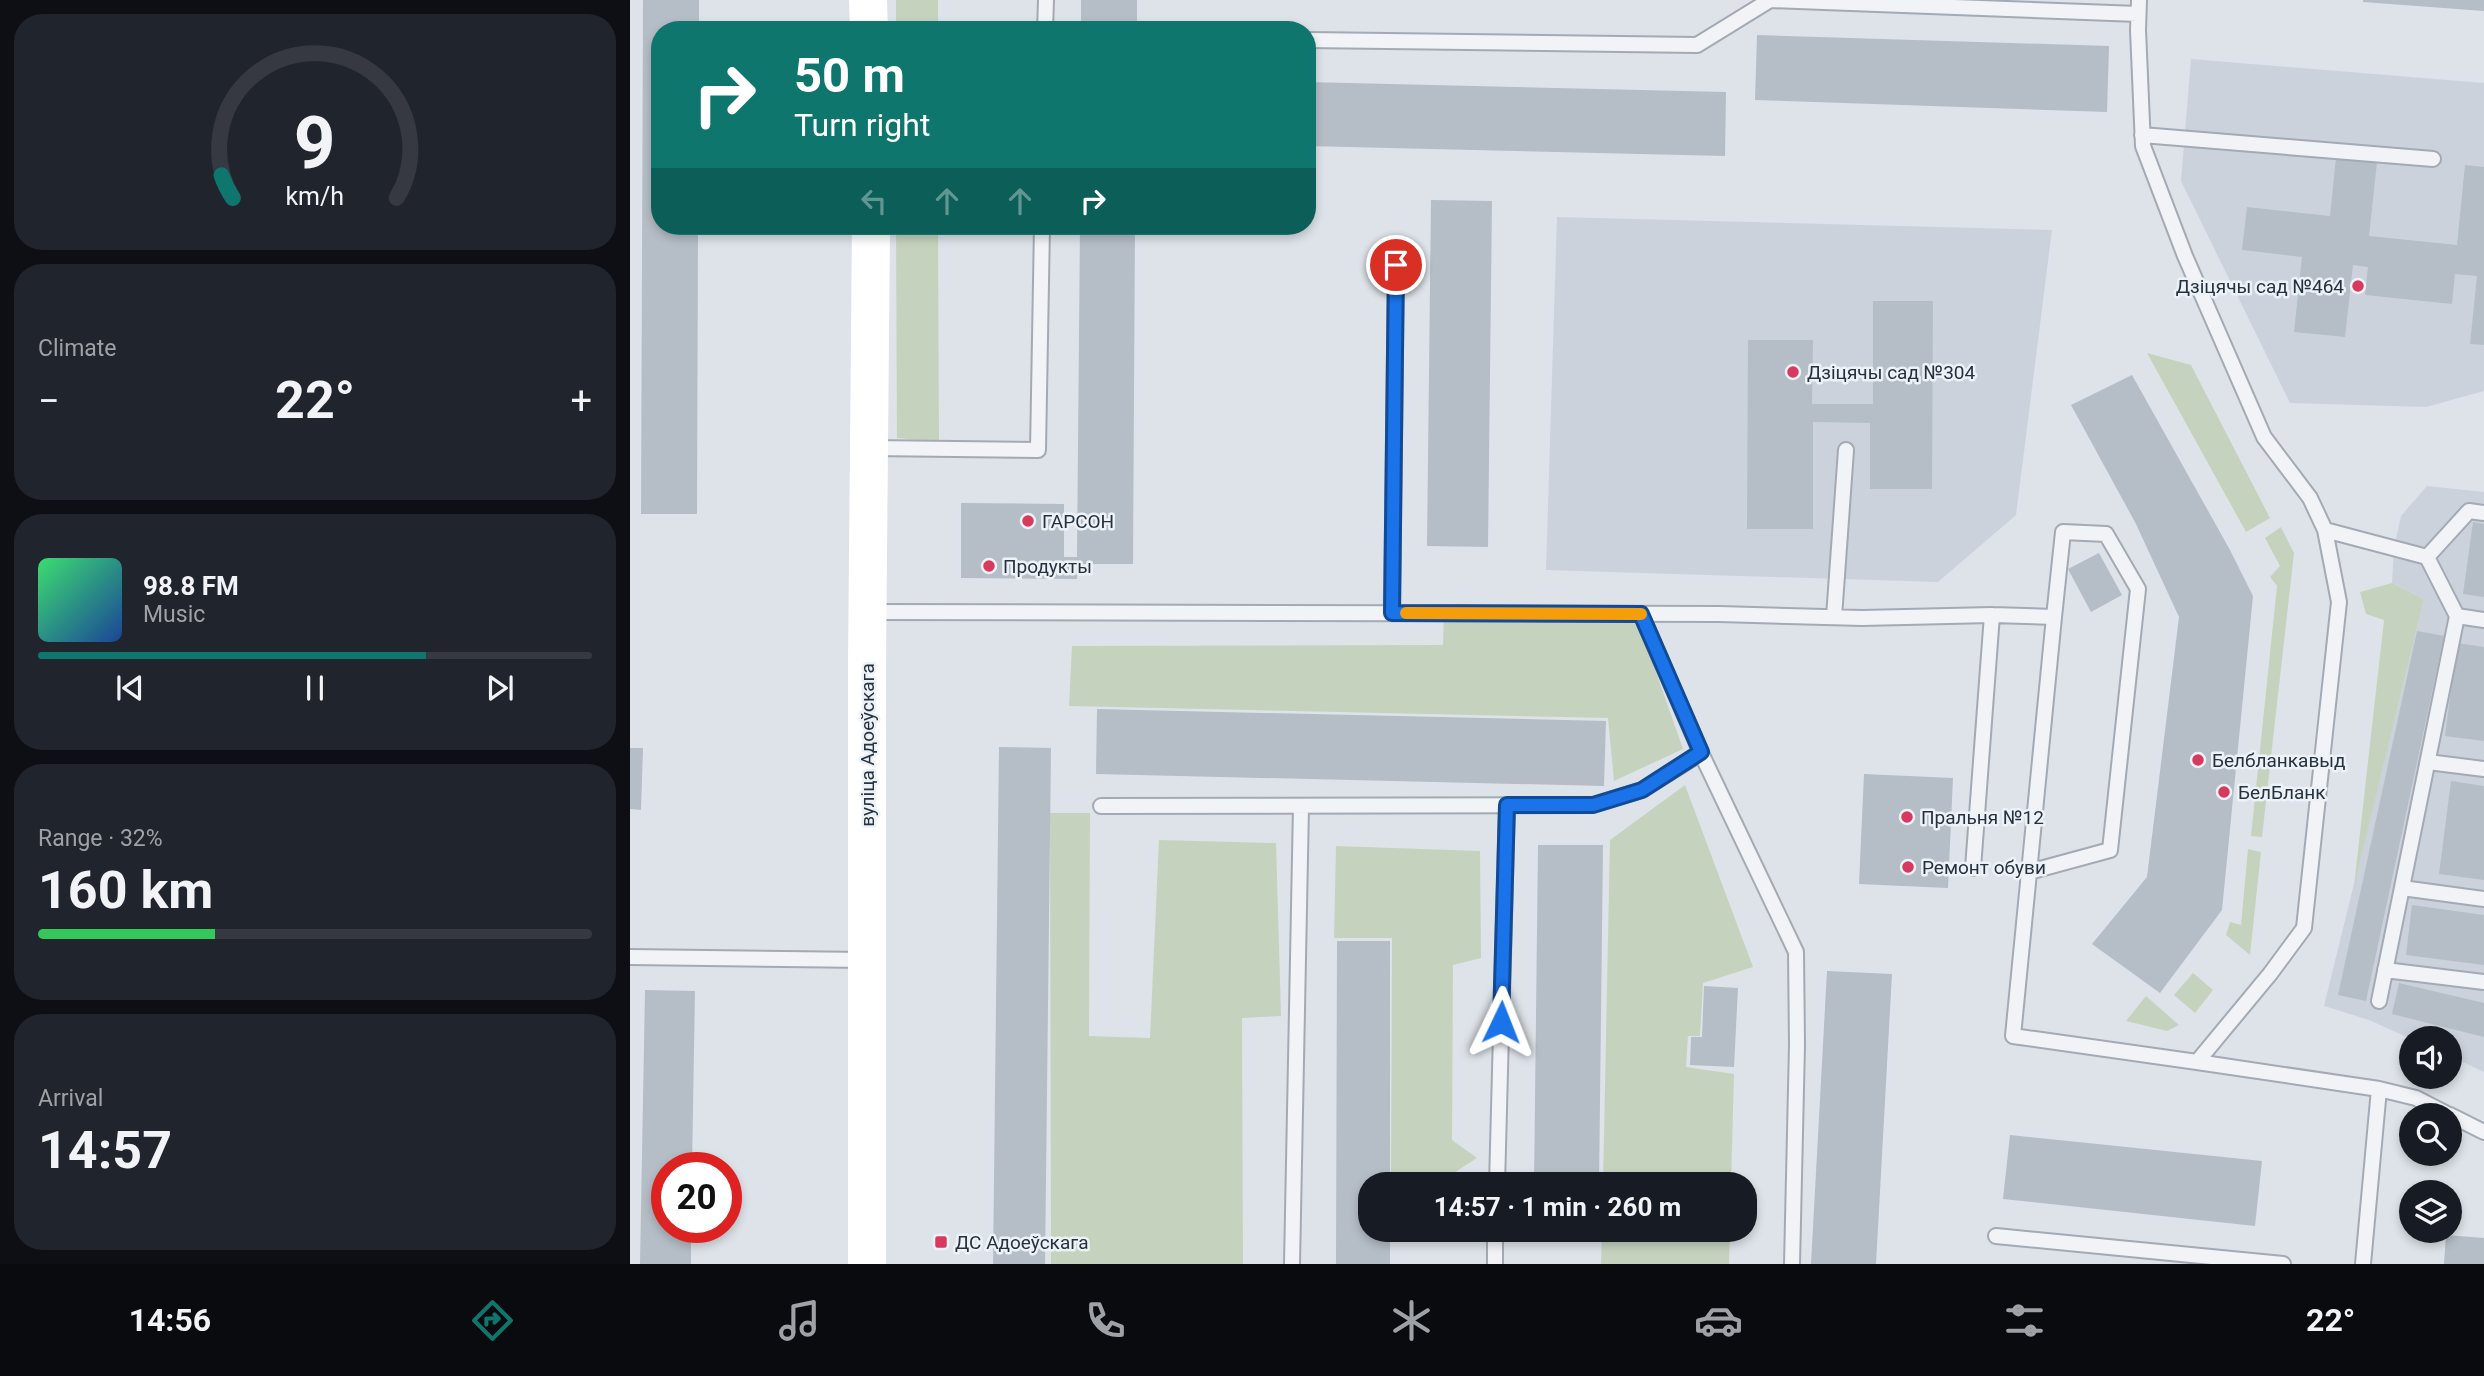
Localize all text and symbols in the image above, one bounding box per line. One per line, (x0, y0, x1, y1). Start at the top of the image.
text: 50 m (794, 47, 905, 104)
icon: right (679, 49, 770, 140)
text: 9 (294, 100, 336, 186)
text: Turn right (794, 106, 930, 144)
text: km/h (286, 182, 344, 211)
icon: left (855, 182, 893, 220)
icon: ahead (928, 182, 966, 220)
icon: ahead (1001, 182, 1039, 220)
icon: right (1074, 182, 1112, 220)
pin (1366, 235, 1426, 295)
icon: arrive (1377, 246, 1415, 284)
place label: Дзіцячы сад №464 (2176, 275, 2344, 298)
marker: Дзіцячы сад №464 (2350, 278, 2366, 294)
text: Climate (38, 335, 117, 362)
place label: Дзіцячы сад №304 (1807, 361, 1976, 384)
marker: Дзіцячы сад №304 (1785, 364, 1801, 380)
text: 22° (275, 370, 355, 431)
text: − (38, 379, 60, 423)
text: + (570, 379, 592, 423)
place label: ГАРСОН (1042, 510, 1114, 533)
marker: ГАРСОН (1020, 513, 1036, 529)
place label: Продукты (1003, 555, 1092, 578)
marker: Продукты (981, 558, 997, 574)
text: 98.8 FM (143, 571, 239, 601)
text: Music (143, 601, 205, 628)
street label: вуліца Адоеўскага (856, 663, 879, 827)
icon: previous (111, 669, 149, 707)
icon: pause (296, 669, 334, 707)
icon: next (481, 669, 519, 707)
place label: Белбланкавыд (2212, 749, 2346, 772)
marker: Белбланкавыд (2190, 752, 2206, 768)
place label: БелБланк (2238, 781, 2326, 804)
marker: БелБланк (2216, 784, 2232, 800)
place label: Пральня №12 (1921, 806, 2044, 829)
marker: Пральня №12 (1899, 809, 1915, 825)
text: Range · 32% (38, 825, 163, 852)
place label: Ремонт обуви (1922, 856, 2046, 879)
marker: Ремонт обуви (1900, 859, 1916, 875)
text: 160 km (38, 860, 213, 921)
position arrow (1464, 985, 1538, 1059)
map controls (2399, 1026, 2462, 1243)
button: sound (2399, 1026, 2462, 1089)
text: Arrival (38, 1085, 103, 1112)
button: search (2399, 1103, 2462, 1166)
text: 14:57 (38, 1120, 172, 1181)
speed limit sign: 20 (651, 1152, 742, 1243)
button: layers (2399, 1180, 2462, 1243)
text: 14:57 · 1 min · 260 m (1434, 1192, 1681, 1222)
place label: ДС Адоеўскага (955, 1231, 1089, 1254)
marker: ДС Адоеўскага (933, 1234, 949, 1250)
icon: directions (468, 1296, 517, 1345)
icon: music (775, 1296, 824, 1345)
icon: phone (1081, 1296, 1130, 1345)
icon: climate (1387, 1296, 1436, 1345)
icon: car (1694, 1296, 1743, 1345)
icon: filters (2000, 1296, 2049, 1345)
text: 14:56 (129, 1301, 211, 1339)
text: 22° (2306, 1301, 2355, 1339)

